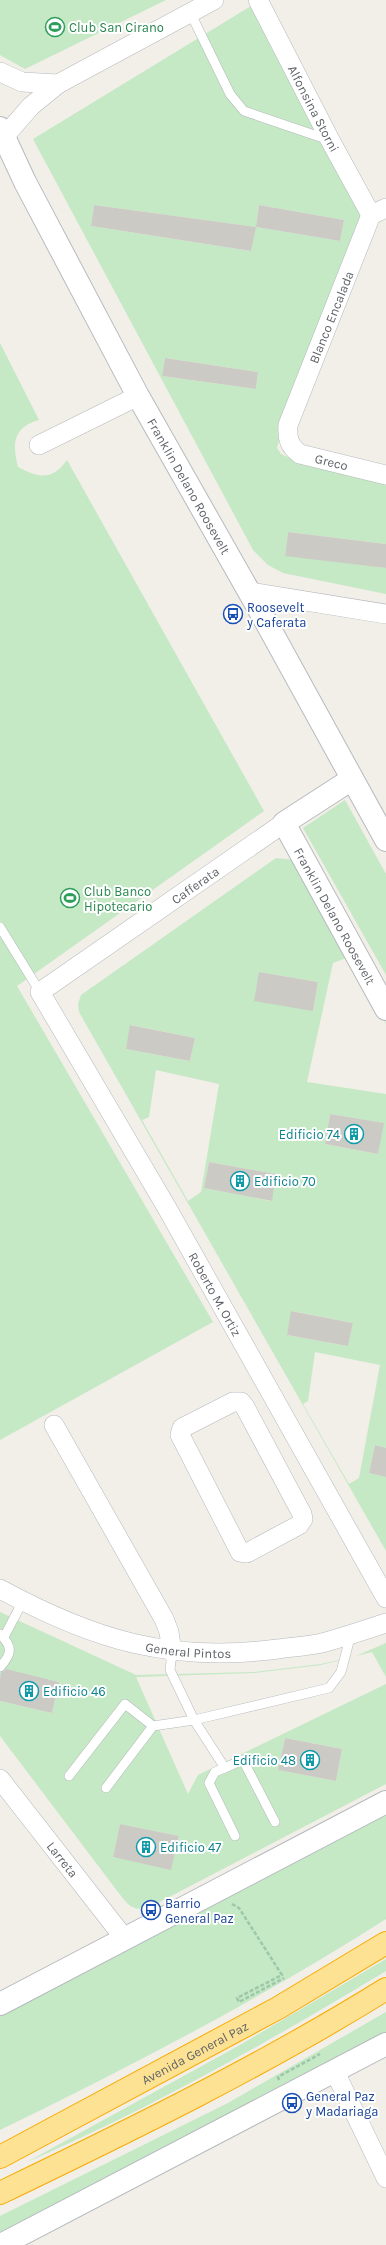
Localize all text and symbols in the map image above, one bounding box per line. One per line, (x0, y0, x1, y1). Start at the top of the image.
sports icon: Club San Cirano (44, 16, 66, 38)
place label: Club San Cirano (69, 20, 164, 35)
street label: Alfonsina Storni (285, 63, 342, 155)
street label: Blanco Encalada (306, 269, 357, 366)
street label: Franklin Delano Roosevelt (144, 416, 233, 557)
street label: Greco (313, 451, 350, 473)
place label: Roosevelt y Caferata (246, 600, 306, 630)
bus stop icon: Roosevelt y Caferata (222, 603, 244, 625)
street label: Franklin Delano Roosevelt (291, 845, 378, 987)
street label: Cafferata (169, 864, 222, 907)
place label: Club Banco Hipotecario (84, 884, 152, 914)
sports icon: Club Banco Hipotecario (59, 887, 81, 909)
building icon: Edificio 74 (343, 1123, 365, 1145)
place label: Edificio 74 (279, 1127, 340, 1142)
building icon: Edificio 70 (229, 1170, 251, 1192)
place label: Edificio 70 (254, 1174, 316, 1189)
street label: Roberto M. Ortiz (185, 1250, 244, 1339)
street label: General Pintos (144, 1639, 231, 1661)
building icon: Edificio 46 (18, 1680, 40, 1702)
place label: Edificio 46 (43, 1684, 106, 1699)
building icon: Edificio 48 (299, 1749, 321, 1771)
place label: Edificio 48 (233, 1753, 296, 1768)
building icon: Edificio 47 (135, 1836, 157, 1858)
street label: Larreta (44, 1839, 81, 1881)
place label: Edificio 47 (160, 1840, 221, 1855)
place label: Barrio General Paz (165, 1896, 234, 1926)
bus stop icon: Barrio General Paz (140, 1899, 162, 1921)
street label: Avenida General Paz (139, 2018, 251, 2088)
place label: General Paz y Madariaga (305, 2089, 378, 2119)
bus stop icon: General Paz y Madariaga (281, 2092, 303, 2114)

